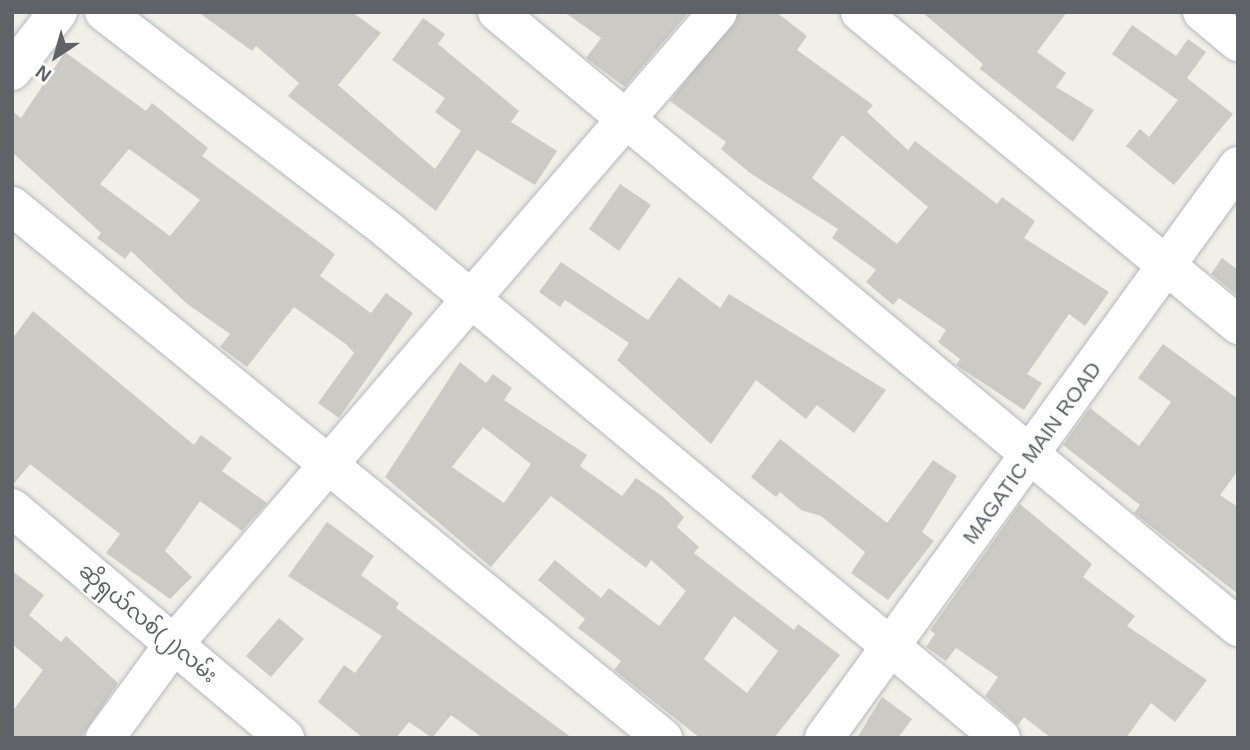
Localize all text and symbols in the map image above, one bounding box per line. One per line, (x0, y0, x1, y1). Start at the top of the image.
north arrow (21, 21, 91, 91)
text: N (32, 61, 55, 86)
street label: MAGATIC MAIN ROAD (957, 357, 1107, 549)
street label: ဆိုရှယ်လစ်(၂)လမ်း (74, 558, 222, 688)

